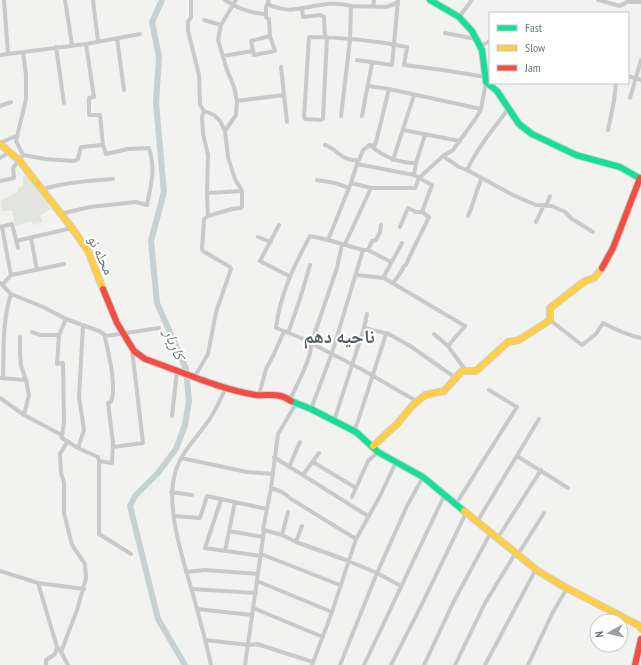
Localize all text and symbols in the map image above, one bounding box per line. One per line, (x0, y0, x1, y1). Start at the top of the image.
legend (489, 12, 629, 84)
text: Fast (525, 20, 543, 35)
text: Slow (525, 40, 546, 55)
text: Jam (524, 60, 541, 75)
street label: محله نو (84, 232, 119, 278)
district label: ناحیه دهم (303, 324, 375, 349)
water label: کاربار (159, 325, 191, 365)
north arrow (589, 613, 629, 653)
text: N (592, 630, 606, 638)

